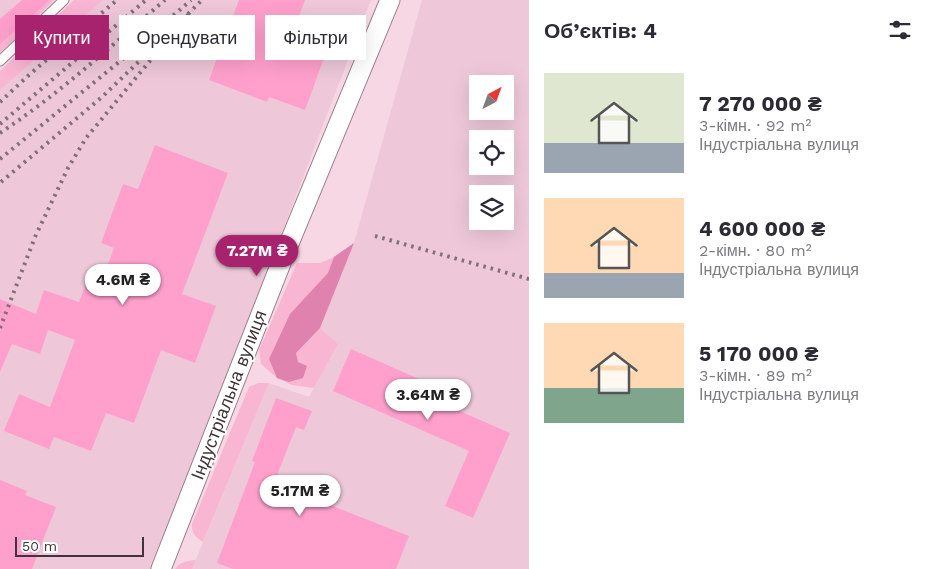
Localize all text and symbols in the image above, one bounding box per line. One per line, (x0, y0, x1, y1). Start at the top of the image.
chip: Купити (15, 15, 109, 60)
chip: Орендувати (119, 15, 255, 60)
chip: Фільтри (265, 15, 366, 60)
icon: filters (886, 16, 914, 44)
text: Об’єктів: 4 (544, 18, 657, 43)
north arrow (469, 75, 514, 120)
map controls (469, 75, 514, 230)
text: 7 270 000 ₴ (699, 91, 822, 116)
icon: home (584, 93, 644, 153)
text: 3-кімн. · 92 m² (699, 116, 811, 135)
button: locate (469, 130, 514, 175)
text: Індустріальна вулиця (699, 135, 859, 154)
button: layers (469, 185, 514, 230)
text: 4 600 000 ₴ (699, 216, 825, 241)
icon: home (584, 218, 644, 278)
pin: 7.27M ₴ (211, 234, 303, 277)
text: 7.27M ₴ (226, 241, 288, 260)
text: 2-кімн. · 80 m² (699, 241, 812, 260)
text: Індустріальна вулиця (699, 260, 859, 279)
pin: 4.6M ₴ (82, 264, 164, 306)
text: 4.6M ₴ (96, 270, 150, 289)
street label: Індустріальна вулиця (186, 307, 271, 483)
text: 5 170 000 ₴ (699, 341, 818, 366)
icon: home (584, 343, 644, 403)
text: 3-кімн. · 89 m² (699, 366, 812, 385)
pin: 3.64M ₴ (382, 378, 474, 421)
text: 3.64M ₴ (396, 385, 460, 404)
text: Індустріальна вулиця (699, 385, 859, 404)
pin: 5.17M ₴ (254, 474, 346, 517)
text: 5.17M ₴ (271, 481, 329, 500)
scale bar (15, 534, 144, 557)
text: 50 m (22, 538, 57, 554)

